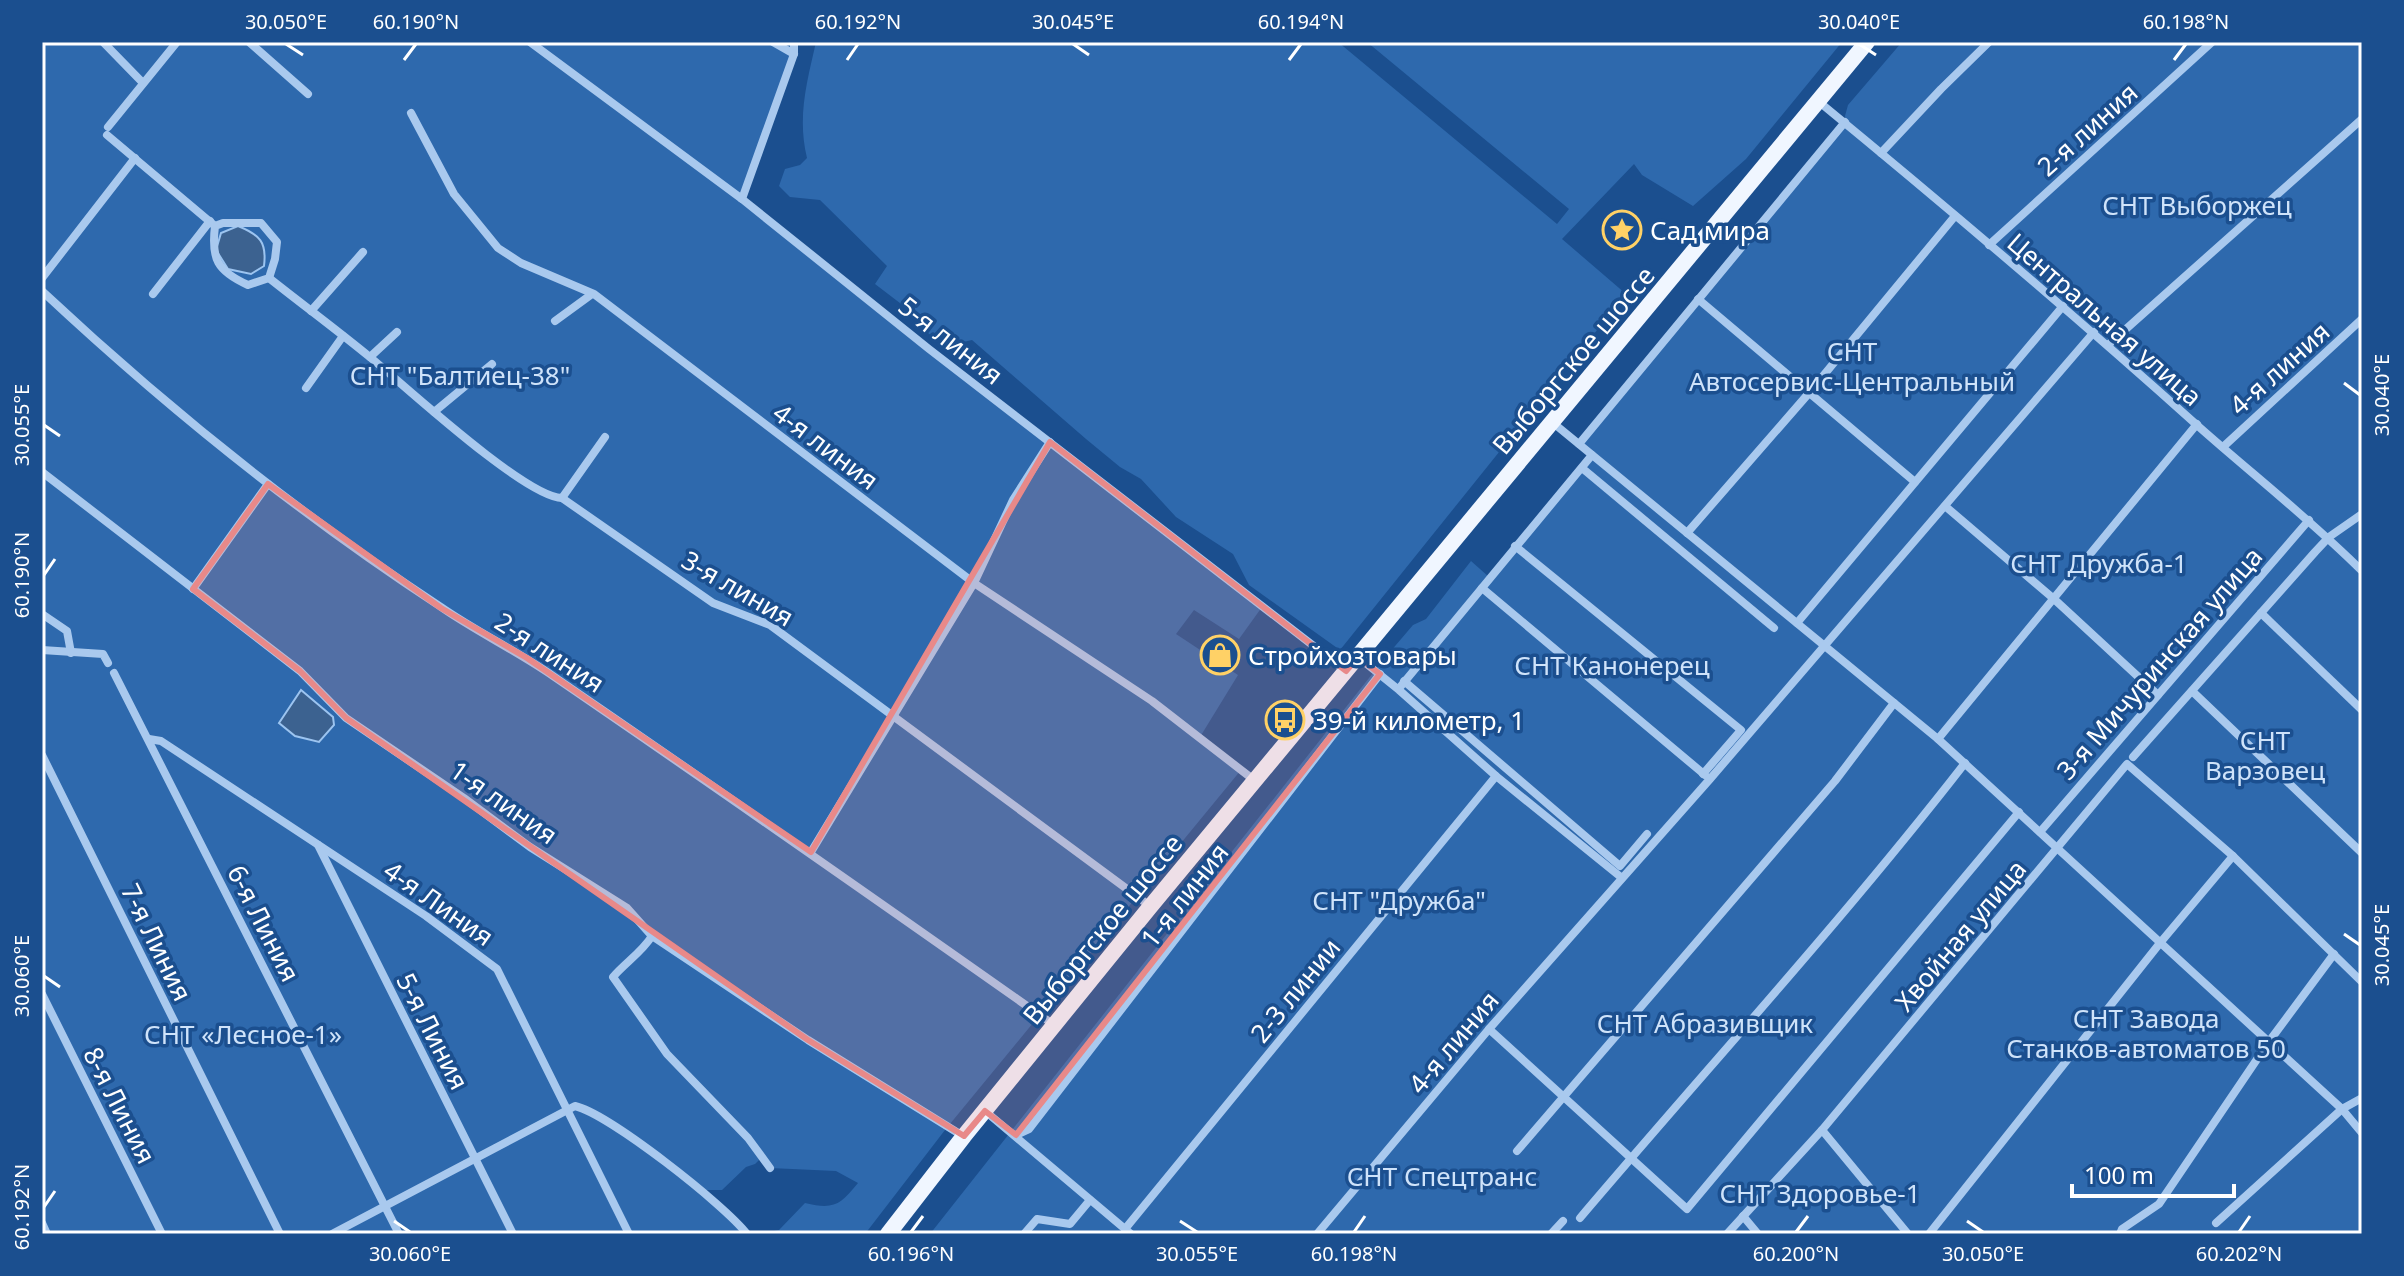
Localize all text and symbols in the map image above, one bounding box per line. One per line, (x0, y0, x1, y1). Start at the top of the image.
text: 30.050°E (245, 8, 327, 35)
text: 60.190°N (373, 8, 459, 35)
text: 60.192°N (815, 8, 901, 35)
text: 30.045°E (1032, 8, 1114, 35)
text: 60.194°N (1258, 8, 1344, 35)
text: 30.040°E (1818, 8, 1900, 35)
text: 60.198°N (2143, 8, 2229, 35)
street label: 2-я линия (2029, 74, 2145, 184)
park label: СНТ Выборжец (2102, 187, 2292, 223)
place icon: Сад мира (1601, 209, 1643, 251)
place label: Сад мира (1650, 212, 1770, 248)
street label: Центральная улица (2000, 224, 2210, 414)
street label: Выборгское шоссе (1484, 258, 1662, 462)
street label: 5-я линия (891, 288, 1011, 392)
street label: 4-я линия (2221, 313, 2337, 423)
park label: СНТ Автосервис-Центральный (1689, 333, 2015, 399)
text: 30.040°E (2368, 354, 2395, 436)
park label: СНТ "Балтиец-38" (350, 357, 570, 393)
text: 30.055°E (8, 384, 35, 466)
street label: 4-я линия (766, 394, 886, 498)
text: 60.190°N (8, 532, 35, 618)
street label: 3-я Мичуринская улица (2048, 539, 2270, 787)
street label: 3-я линия (676, 542, 800, 634)
park label: СНТ Дружба-1 (2010, 545, 2188, 581)
street label: 2-я линия (488, 603, 612, 701)
shop icon: Стройхозтовары (1199, 634, 1241, 676)
place label: Стройхозтовары (1248, 637, 1457, 673)
park label: СНТ Канонерец (1514, 647, 1710, 683)
bus stop icon: 39-й километр, 1 (1264, 699, 1306, 741)
place label: 39-й километр, 1 (1313, 702, 1525, 738)
park label: СНТ Варзовец (2205, 722, 2325, 788)
street label: 1-я линия (443, 752, 565, 852)
street label: Выборгское шоссе (1014, 826, 1190, 1032)
street label: 1-я линия (1132, 835, 1236, 955)
street label: 4-я Линия (377, 852, 501, 954)
street label: Хвойная улица (1886, 852, 2034, 1018)
street label: 6-я Линия (219, 859, 309, 987)
street label: 7-я Линия (113, 877, 201, 1007)
park label: СНТ "Дружба" (1312, 882, 1486, 918)
text: 30.045°E (2368, 904, 2395, 986)
street label: 2-3 линии (1242, 930, 1348, 1050)
text: 30.060°E (8, 935, 35, 1017)
street label: 5-я Линия (388, 967, 478, 1095)
street label: 4-я линия (1400, 983, 1506, 1101)
park label: СНТ Завода Станков-автоматов 50 (2006, 1000, 2286, 1066)
park label: СНТ Абразивщик (1597, 1005, 1813, 1041)
park label: СНТ «Лесное-1» (144, 1016, 342, 1052)
street label: 8-я Линия (75, 1041, 165, 1169)
scale bar (2072, 1148, 2234, 1198)
park label: СНТ Спецтранс (1347, 1158, 1537, 1194)
text: 100 m (2084, 1158, 2154, 1191)
text: 60.192°N (8, 1164, 35, 1250)
park label: СНТ Здоровье-1 (1719, 1175, 1921, 1211)
text: 30.060°E (369, 1240, 451, 1267)
text: 60.196°N (868, 1240, 954, 1267)
text: 30.055°E (1156, 1240, 1238, 1267)
text: 60.198°N (1311, 1240, 1397, 1267)
text: 60.200°N (1753, 1240, 1839, 1267)
text: 30.050°E (1942, 1240, 2024, 1267)
text: 60.202°N (2196, 1240, 2282, 1267)

